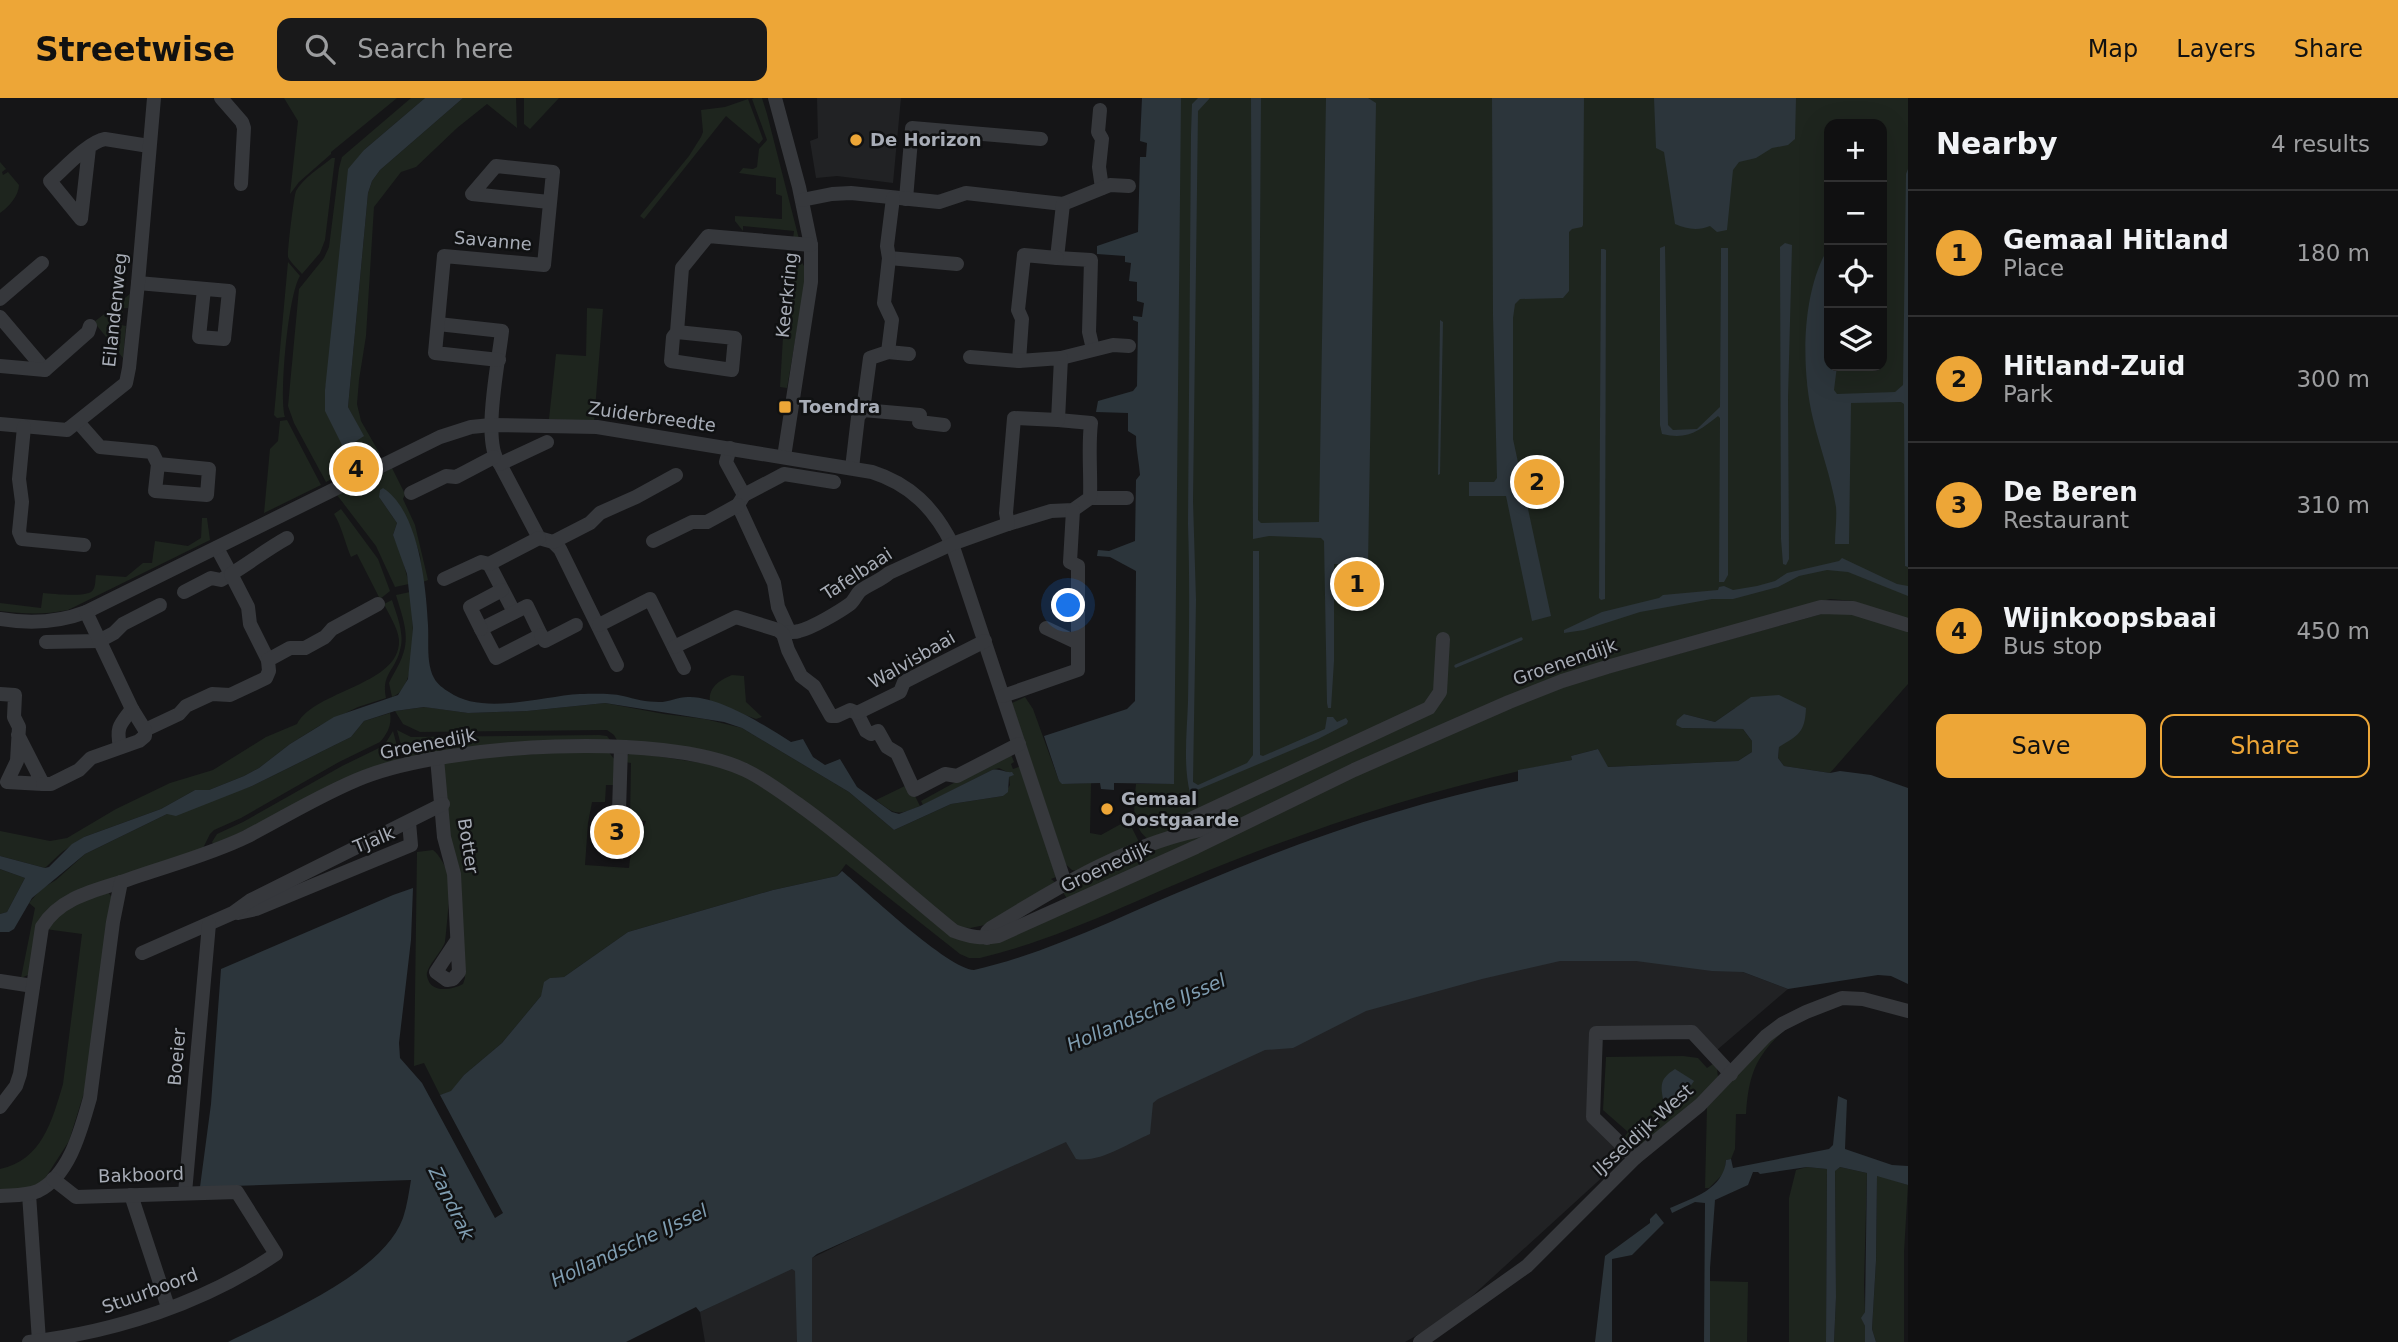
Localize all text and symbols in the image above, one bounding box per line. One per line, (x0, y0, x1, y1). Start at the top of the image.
search box (277, 18, 767, 81)
text: Streetwise (35, 30, 235, 69)
icon: search (301, 30, 339, 68)
text: Search here (357, 34, 513, 64)
text: Map (2088, 35, 2138, 63)
text: Layers (2176, 35, 2256, 63)
text: Share (2294, 35, 2363, 63)
map controls (1824, 119, 1887, 371)
button: + (1824, 119, 1887, 182)
text: Nearby (1936, 126, 2058, 161)
place label: De Horizon (870, 129, 982, 150)
text: 4 results (2271, 131, 2370, 157)
marker: De Horizon (848, 132, 864, 148)
button: − (1824, 182, 1887, 245)
text: Gemaal Hitland (2003, 225, 2229, 255)
street label: Savanne (453, 227, 533, 254)
text: 1 (1951, 240, 1967, 266)
text: 180 m (2296, 240, 2370, 266)
button: locate (1824, 245, 1887, 308)
street label: Keerkring (772, 251, 801, 339)
street label: Eilandenweg (98, 252, 131, 368)
text: Place (2003, 255, 2064, 281)
button: layers (1824, 308, 1887, 371)
text: Hitland-Zuid (2003, 351, 2185, 381)
text: 2 (1951, 366, 1967, 392)
text: 300 m (2296, 366, 2370, 392)
text: Park (2003, 381, 2053, 407)
place label: Toendra (799, 396, 880, 417)
street label: Zuiderbreedte (587, 397, 717, 436)
marker: Toendra (777, 399, 793, 415)
pin: 4 (333, 443, 379, 495)
pin: 2 (1514, 456, 1560, 508)
text: De Beren (2003, 477, 2138, 507)
text: 3 (1951, 492, 1967, 518)
text: 310 m (2296, 492, 2370, 518)
text: Restaurant (2003, 507, 2129, 533)
street label: Tafelbaai (817, 543, 896, 605)
pin: 1 (1334, 558, 1380, 610)
your location (1051, 588, 1085, 622)
text: Wijnkoopsbaai (2003, 603, 2217, 633)
text: 4 (1951, 618, 1967, 644)
text: 450 m (2296, 618, 2370, 644)
street label: Walvisbaai (865, 626, 959, 693)
text: Bus stop (2003, 633, 2102, 659)
street label: Groenendijk (1510, 634, 1620, 689)
button: Save (1936, 714, 2146, 778)
button: Share (2160, 714, 2370, 778)
street label: Groenedijk (378, 724, 478, 763)
place label: Gemaal Oostgaarde (1121, 788, 1239, 830)
marker: Gemaal Oostgaarde (1099, 801, 1115, 817)
pin: 3 (594, 806, 640, 858)
street label: Botter (454, 817, 483, 876)
street label: Tjalk (349, 822, 398, 858)
street label: Groenedijk (1057, 836, 1155, 897)
water label: Hollandsche IJssel (1063, 968, 1229, 1055)
street label: Boeier (164, 1027, 190, 1087)
street label: IJsseldijk-West (1588, 1079, 1697, 1180)
water label: Zandrak (424, 1162, 480, 1244)
street label: Bakboord (98, 1163, 184, 1186)
water label: Hollandsche IJssel (547, 1199, 711, 1291)
street label: Stuurboord (99, 1263, 201, 1318)

